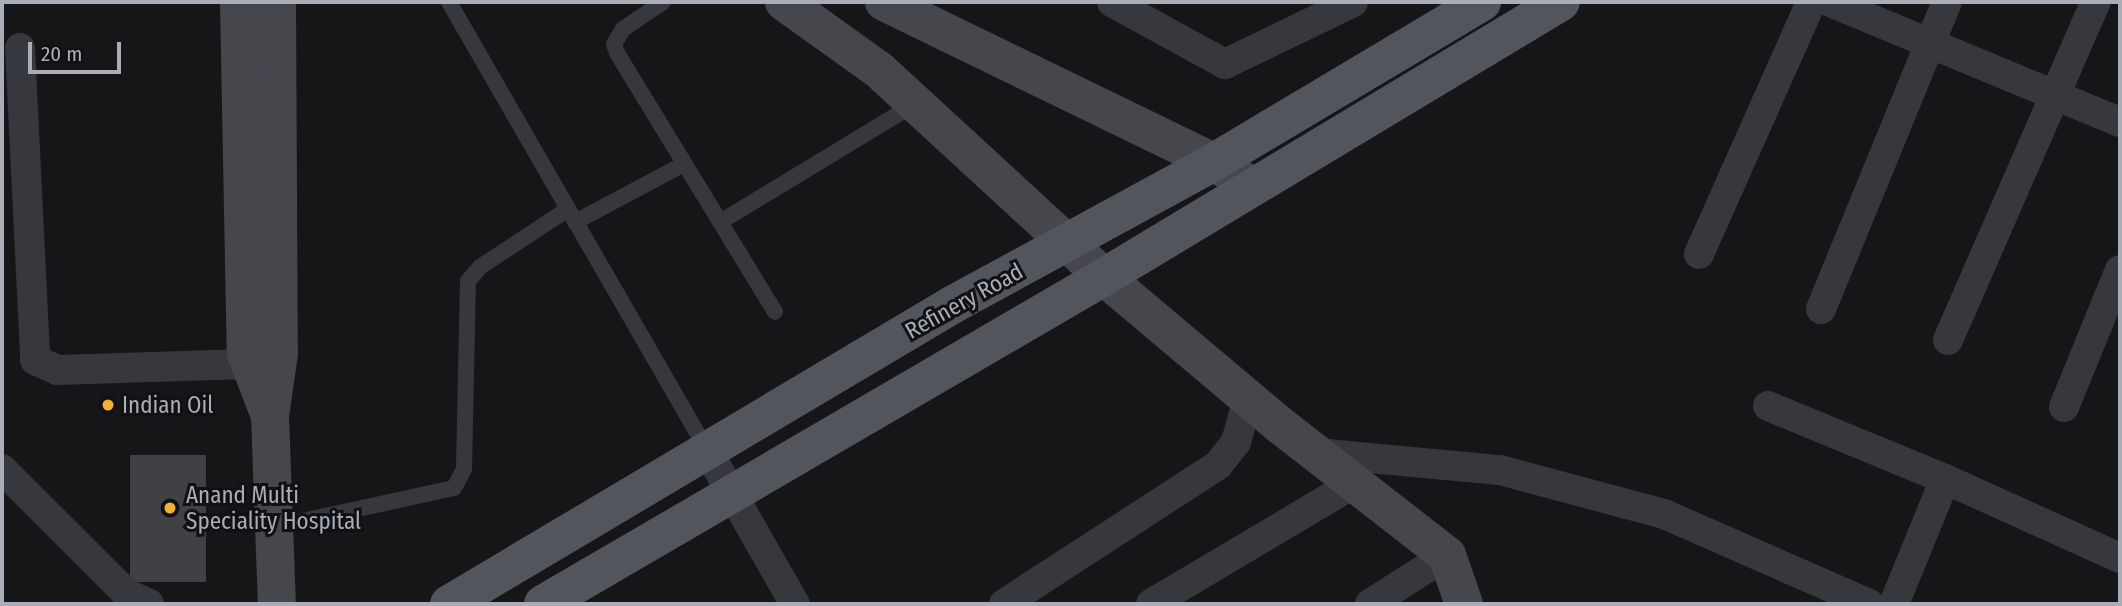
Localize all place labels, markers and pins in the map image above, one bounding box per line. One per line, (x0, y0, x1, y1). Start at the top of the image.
place label: Indian Oil (122, 391, 213, 419)
marker: Indian Oil (100, 397, 116, 413)
place label: Anand Multi Speciality Hospital (186, 481, 361, 535)
marker: Anand Multi Speciality Hospital (160, 498, 180, 518)

